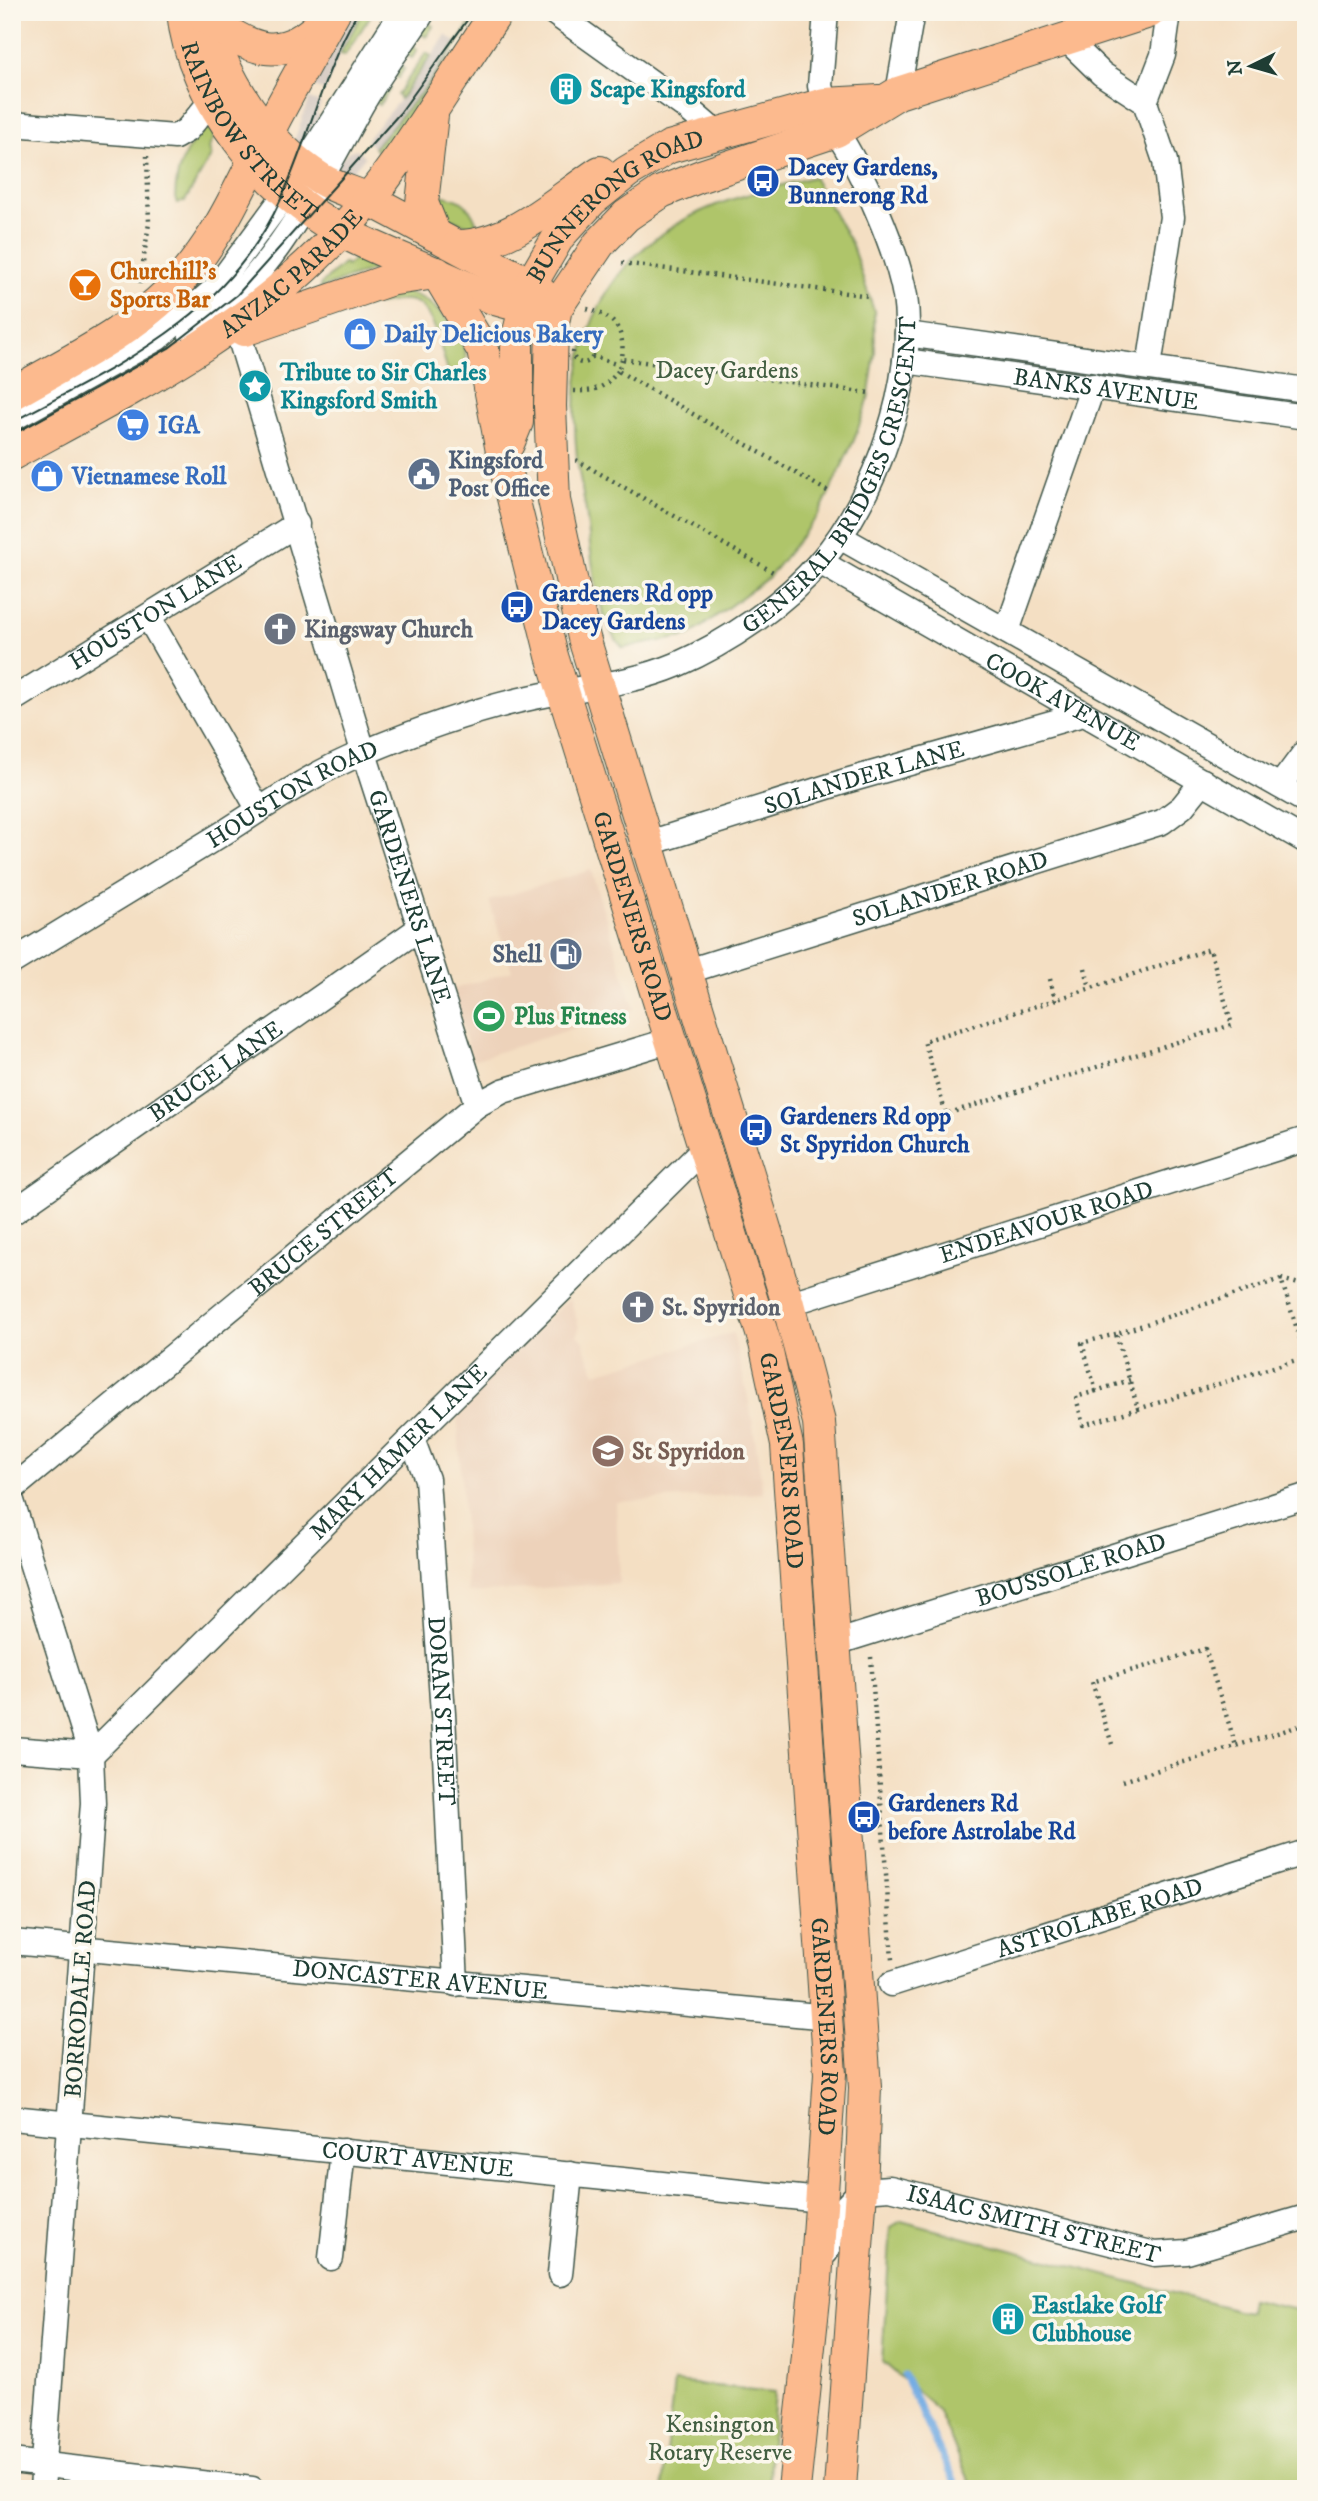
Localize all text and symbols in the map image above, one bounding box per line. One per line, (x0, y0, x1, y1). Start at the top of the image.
north arrow (1216, 32, 1286, 102)
street label: RAINBOW STREET (173, 38, 324, 228)
text: N (1223, 58, 1248, 76)
building icon: Scape Kingsford (547, 70, 585, 108)
place label: Scape Kingsford (590, 75, 747, 105)
street label: BUNNERONG ROAD (521, 124, 707, 289)
place label: Dacey Gardens, Bunnerong Rd (788, 153, 938, 211)
bus stop icon: Dacey Gardens, Bunnerong Rd (744, 162, 782, 200)
street label: ANZAC PARADE (215, 203, 370, 345)
place label: Churchill's Sports Bar (110, 257, 216, 315)
bar icon: Churchill's Sports Bar (66, 266, 104, 304)
shop icon: Daily Delicious Bakery (341, 315, 379, 353)
street label: GENERAL BRIDGES CRESCENT (736, 316, 923, 641)
place label: Daily Delicious Bakery (384, 320, 604, 350)
park label: Dacey Gardens (655, 356, 799, 386)
place label: Tribute to Sir Charles Kingsford Smith (279, 358, 486, 416)
street label: BANKS AVENUE (1011, 362, 1200, 418)
place icon: Tribute to Sir Charles Kingsford Smith (236, 367, 274, 405)
supermarket icon: IGA (114, 406, 152, 444)
place label: IGA (158, 411, 200, 441)
place label: Kingsford Post Office (448, 446, 550, 504)
public building icon: Kingsford Post Office (405, 455, 443, 493)
shop icon: Vietnamese Roll (28, 457, 66, 495)
place label: Vietnamese Roll (71, 462, 227, 492)
street label: HOUSTON LANE (64, 548, 247, 677)
place label: Gardeners Rd opp Dacey Gardens (542, 579, 713, 637)
bus stop icon: Gardeners Rd opp Dacey Gardens (498, 588, 536, 626)
church icon: Kingsway Church (261, 610, 299, 648)
place label: Kingsway Church (304, 615, 473, 645)
street label: COOK AVENUE (980, 646, 1145, 759)
street label: HOUSTON ROAD (201, 734, 383, 856)
street label: SOLANDER LANE (760, 734, 968, 822)
street label: GARDENERS LANE (361, 786, 457, 1007)
street label: GARDENERS ROAD (585, 808, 678, 1026)
street label: SOLANDER ROAD (849, 845, 1052, 934)
fuel station icon: Shell (547, 935, 585, 973)
place label: Shell (493, 940, 543, 970)
sports icon: Plus Fitness (470, 997, 508, 1035)
place label: Plus Fitness (514, 1002, 627, 1032)
street label: BRUCE LANE (143, 1015, 289, 1129)
place label: Gardeners Rd opp St Spyridon Church (780, 1102, 970, 1160)
bus stop icon: Gardeners Rd opp St Spyridon Church (737, 1111, 775, 1149)
street label: BRUCE STREET (243, 1162, 405, 1303)
street label: ENDEAVOUR ROAD (936, 1175, 1157, 1271)
church icon: St. Spyridon (619, 1288, 657, 1326)
place label: St. Spyridon (662, 1293, 781, 1323)
street label: GARDENERS ROAD (751, 1350, 809, 1570)
street label: MARY HAMER LANE (303, 1358, 494, 1547)
school or university icon: St Spyridon (589, 1432, 627, 1470)
place label: St Spyridon (632, 1437, 745, 1467)
street label: BOUSSOLE ROAD (972, 1527, 1170, 1614)
street label: DORAN STREET (420, 1615, 461, 1806)
place label: Gardeners Rd before Astrolabe Rd (887, 1789, 1076, 1847)
bus stop icon: Gardeners Rd before Astrolabe Rd (845, 1798, 883, 1836)
street label: ASTROLABE ROAD (993, 1872, 1207, 1965)
street label: BORRODALE ROAD (58, 1879, 104, 2099)
street label: GARDENERS ROAD (803, 1916, 844, 2137)
street label: DONCASTER AVENUE (291, 1954, 549, 2007)
street label: COURT AVENUE (320, 2135, 515, 2185)
street label: ISAAC SMITH STREET (903, 2179, 1164, 2271)
place label: Eastlake Golf Clubhouse (1032, 2291, 1167, 2349)
building icon: Eastlake Golf Clubhouse (989, 2300, 1027, 2338)
park label: Kensington Rotary Reserve (648, 2410, 792, 2468)

